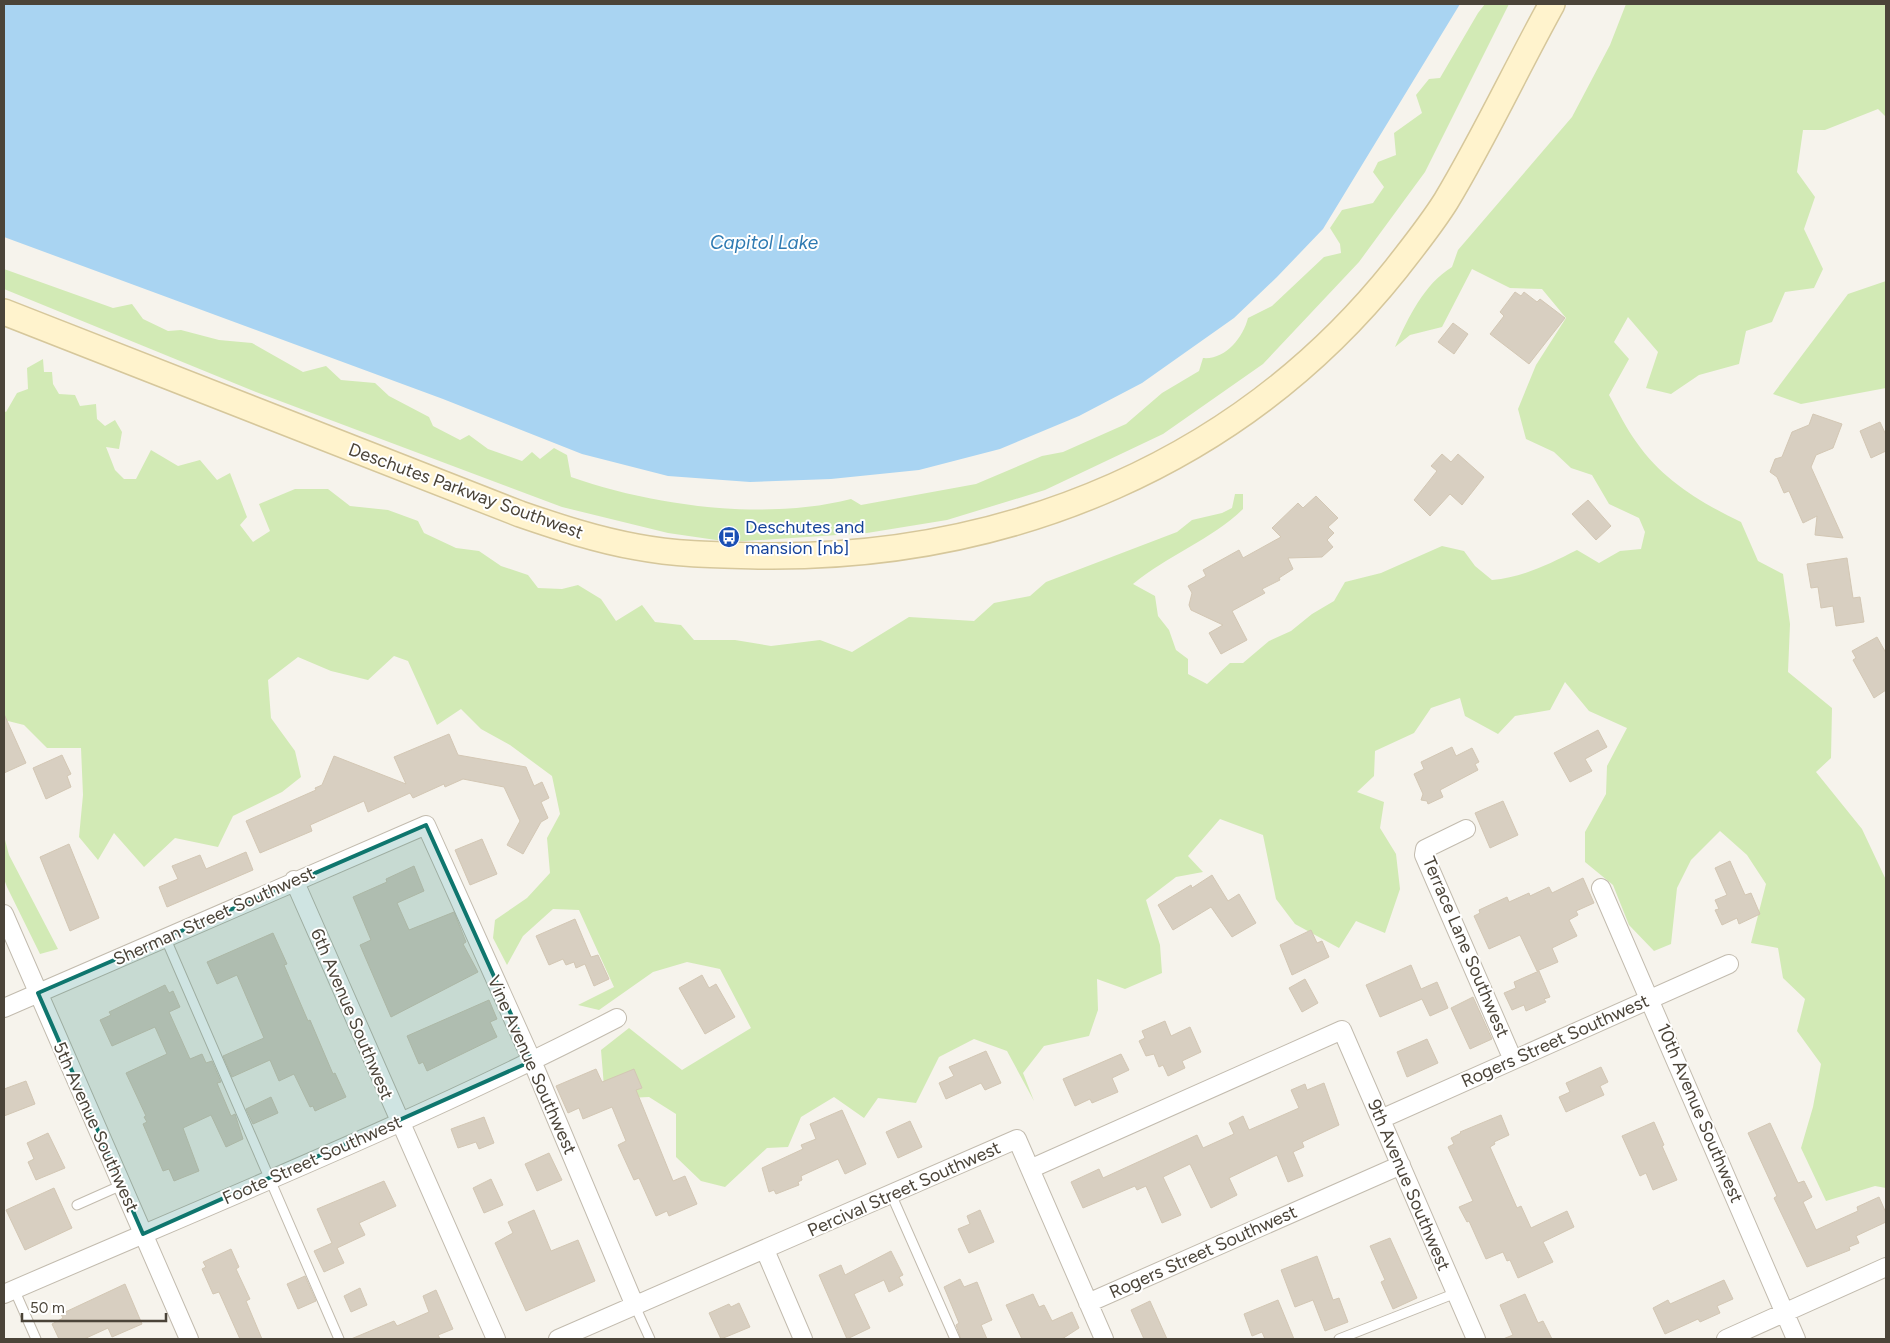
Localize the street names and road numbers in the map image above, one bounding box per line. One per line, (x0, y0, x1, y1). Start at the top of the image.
street label: Deschutes Parkway Southwest (346, 438, 587, 544)
street label: Terrace Lane Southwest (1418, 853, 1514, 1041)
street label: Sherman Street Southwest (110, 862, 318, 970)
street label: 6th Avenue Southwest (306, 925, 398, 1103)
street label: Vine Avenue Southwest (483, 972, 581, 1158)
street label: Rogers Street Southwest (1458, 990, 1652, 1092)
street label: 10th Avenue Southwest (1652, 1020, 1748, 1206)
street label: 5th Avenue Southwest (49, 1038, 144, 1216)
street label: 9th Avenue Southwest (1363, 1096, 1455, 1274)
street label: Foote Street Southwest (219, 1111, 405, 1209)
street label: Percival Street Southwest (804, 1136, 1004, 1242)
street label: Rogers Street Southwest (1106, 1201, 1300, 1303)

